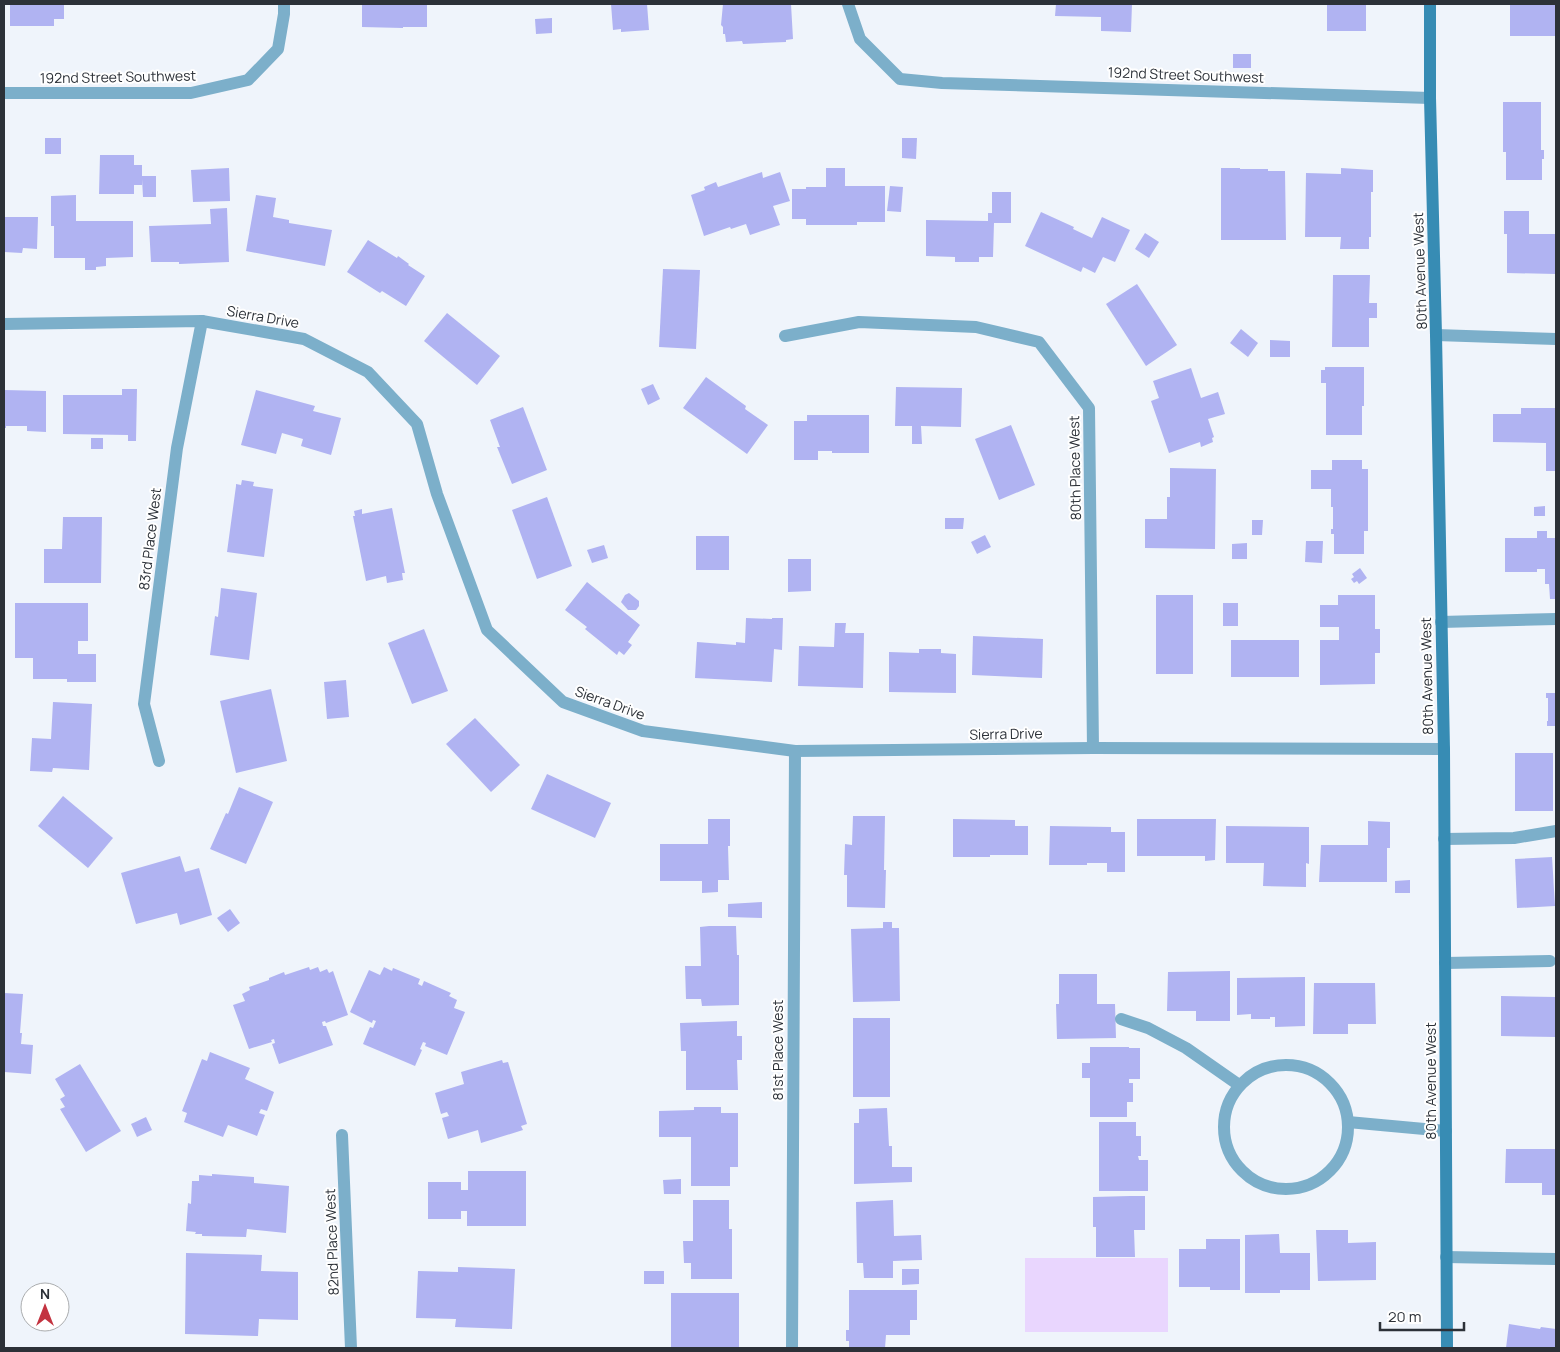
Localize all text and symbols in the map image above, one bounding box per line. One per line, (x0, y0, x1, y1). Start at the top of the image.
street label: 192nd Street Southwest (1108, 62, 1265, 87)
street label: 192nd Street Southwest (40, 66, 197, 87)
street label: 80th Avenue West (1408, 212, 1431, 330)
street label: Sierra Drive (225, 301, 301, 332)
street label: 80th Place West (1064, 415, 1085, 521)
street label: 83rd Place West (134, 486, 165, 591)
street label: 80th Avenue West (1416, 617, 1437, 735)
street label: Sierra Drive (573, 681, 648, 724)
street label: Sierra Drive (969, 723, 1043, 744)
street label: 81st Place West (768, 999, 787, 1100)
street label: 80th Avenue West (1421, 1022, 1440, 1140)
street label: 82nd Place West (320, 1188, 343, 1296)
north arrow (20, 1282, 70, 1332)
text: N (40, 1284, 50, 1303)
scale bar (1380, 1300, 1464, 1332)
text: 20 m (1388, 1306, 1421, 1327)

